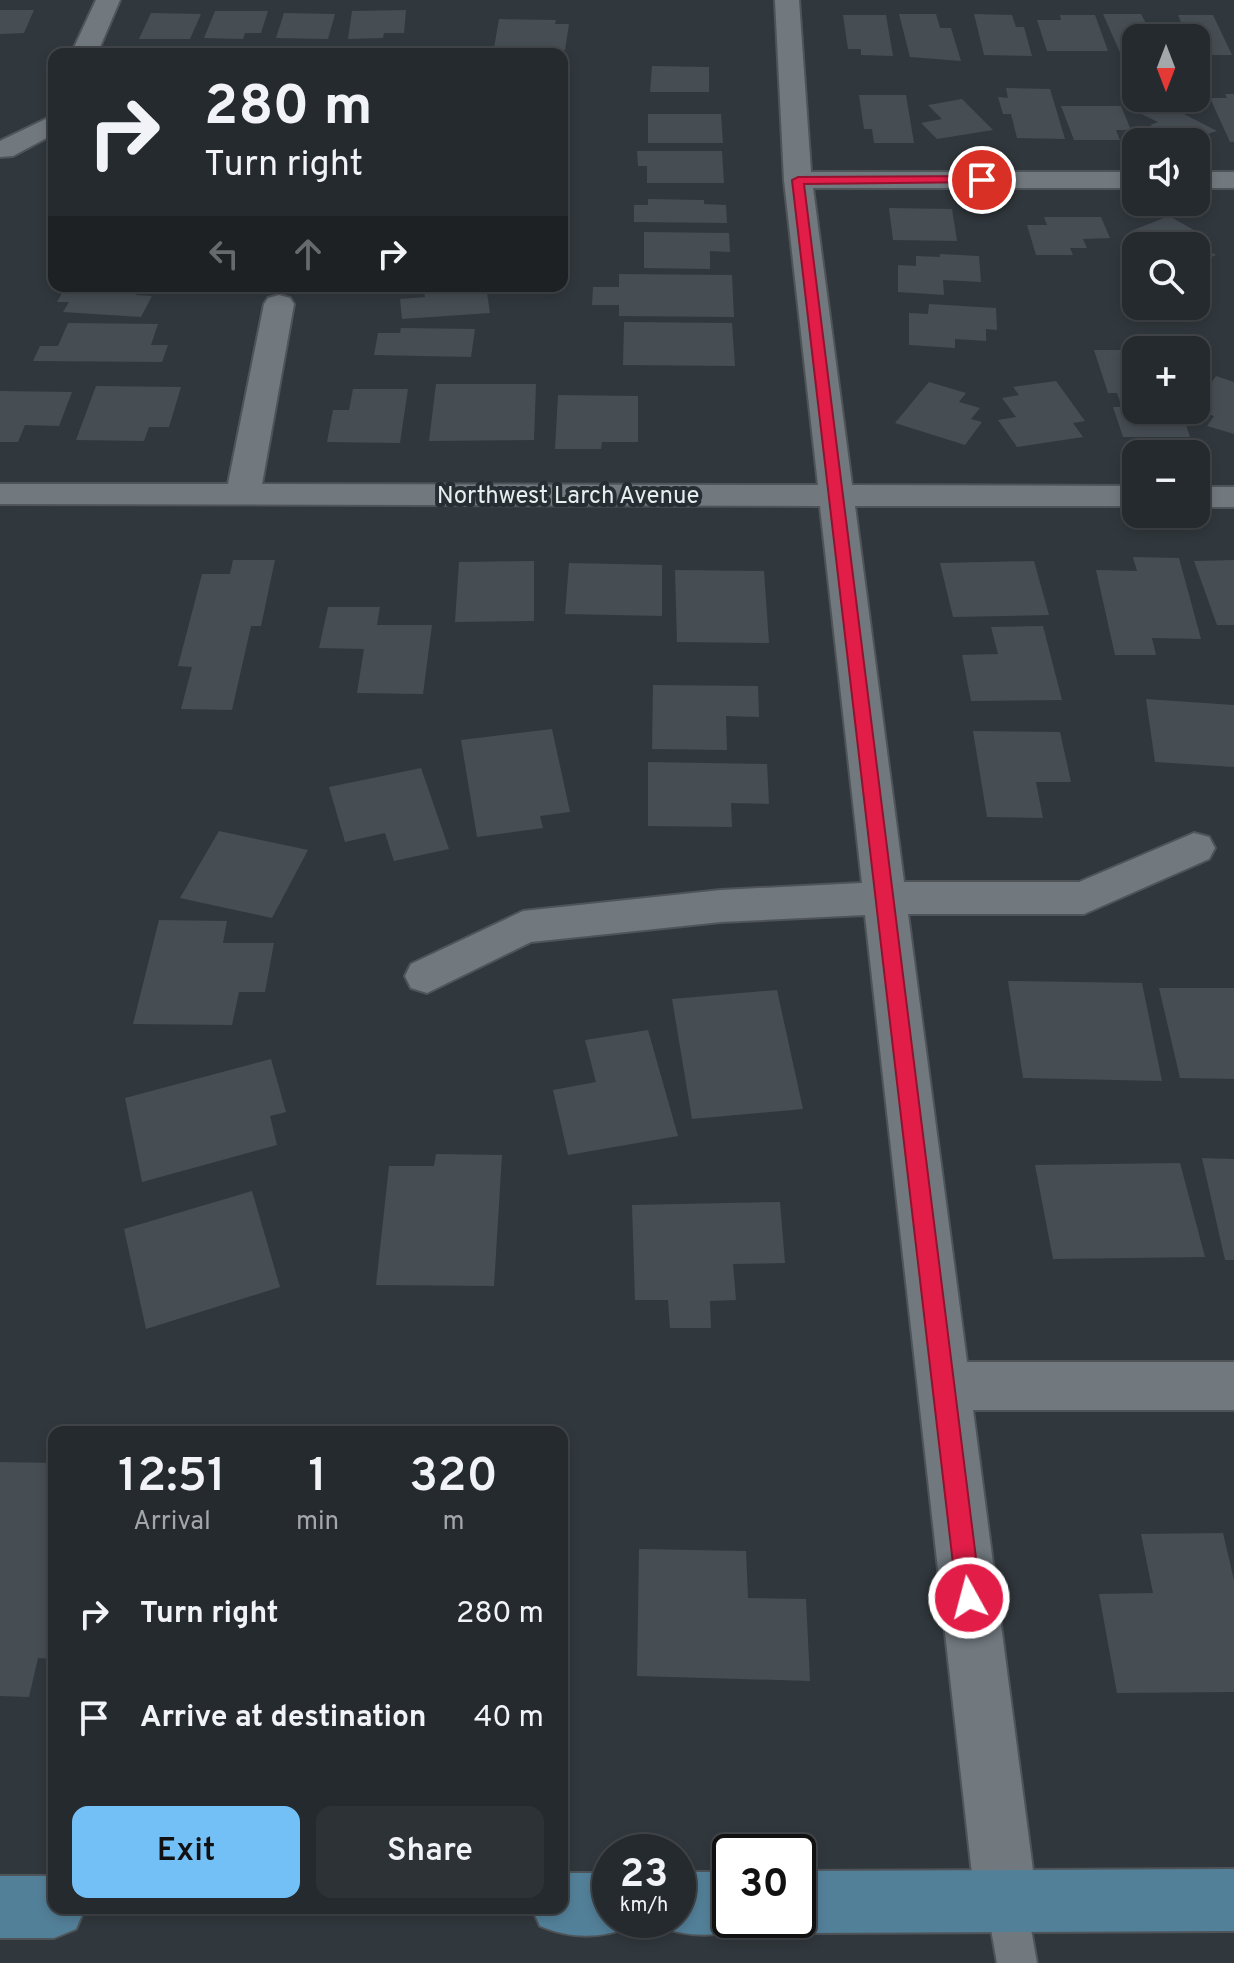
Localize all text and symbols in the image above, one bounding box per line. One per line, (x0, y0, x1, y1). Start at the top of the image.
north arrow (1122, 24, 1210, 112)
map controls (1122, 24, 1210, 528)
text: 280 m (204, 74, 372, 144)
icon: right (72, 80, 176, 184)
button: sound (1122, 128, 1210, 216)
text: Turn right (204, 143, 363, 189)
pin (948, 146, 1016, 214)
icon: arrive (960, 158, 1004, 202)
icon: left (202, 232, 246, 276)
icon: ahead (286, 232, 330, 276)
icon: right (370, 232, 414, 276)
button: search (1122, 232, 1210, 320)
button: + (1122, 336, 1210, 424)
button: − (1122, 440, 1210, 528)
street label: Northwest Larch Avenue (437, 482, 699, 512)
text: 12:51 (118, 1448, 226, 1508)
text: 1 (308, 1448, 327, 1508)
text: 320 (409, 1448, 498, 1508)
text: Arrival (133, 1506, 211, 1539)
text: min (296, 1506, 339, 1539)
text: m (443, 1506, 465, 1539)
position arrow (927, 1556, 1011, 1640)
icon: right (72, 1592, 116, 1636)
text: Turn right (140, 1596, 278, 1633)
text: 280 m (456, 1596, 544, 1633)
icon: arrive (72, 1696, 116, 1740)
text: Arrive at destination (140, 1700, 426, 1737)
text: 40 m (474, 1700, 544, 1737)
button: Exit (72, 1806, 300, 1898)
button: Share (316, 1806, 544, 1898)
speed limit sign: 30 (712, 1834, 816, 1938)
text: 23 (620, 1851, 668, 1901)
text: km/h (620, 1893, 668, 1919)

